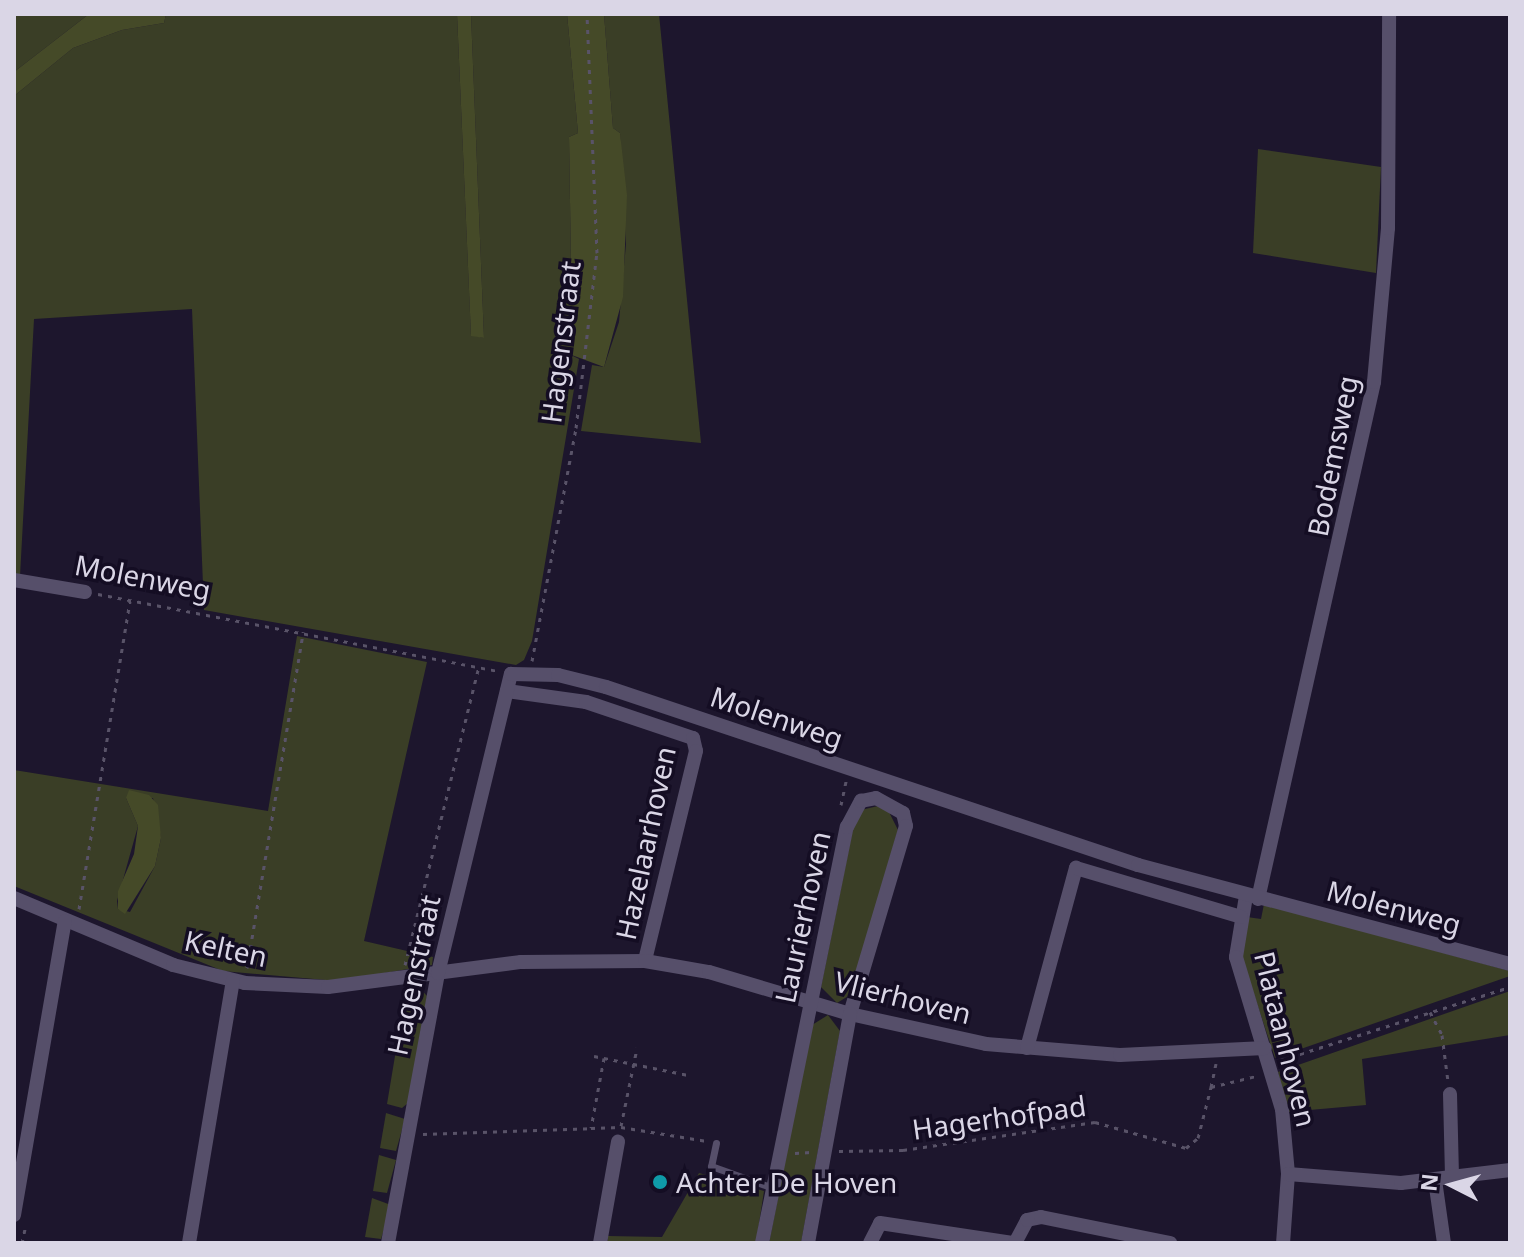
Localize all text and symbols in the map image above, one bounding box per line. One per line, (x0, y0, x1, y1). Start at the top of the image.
street label: Hagenstraat (533, 259, 587, 425)
street label: Bodemsweg (1300, 373, 1364, 539)
street label: Molenweg (72, 547, 214, 607)
street label: Molenweg (706, 679, 848, 755)
street label: Hazelaarhoven (608, 743, 682, 943)
street label: Laurierhoven (767, 828, 837, 1006)
street label: Molenweg (1323, 873, 1465, 941)
street label: Hagenstraat (380, 892, 446, 1058)
street label: Kelten (182, 923, 270, 973)
street label: Plataanhoven (1248, 948, 1324, 1130)
street label: Vlierhoven (831, 964, 975, 1030)
street label: Hagerhofpad (910, 1088, 1088, 1146)
north arrow (1412, 1145, 1492, 1225)
place label: Achter De Hoven (676, 1165, 897, 1199)
text: N (1412, 1172, 1444, 1193)
marker: Achter De Hoven (651, 1173, 669, 1191)

